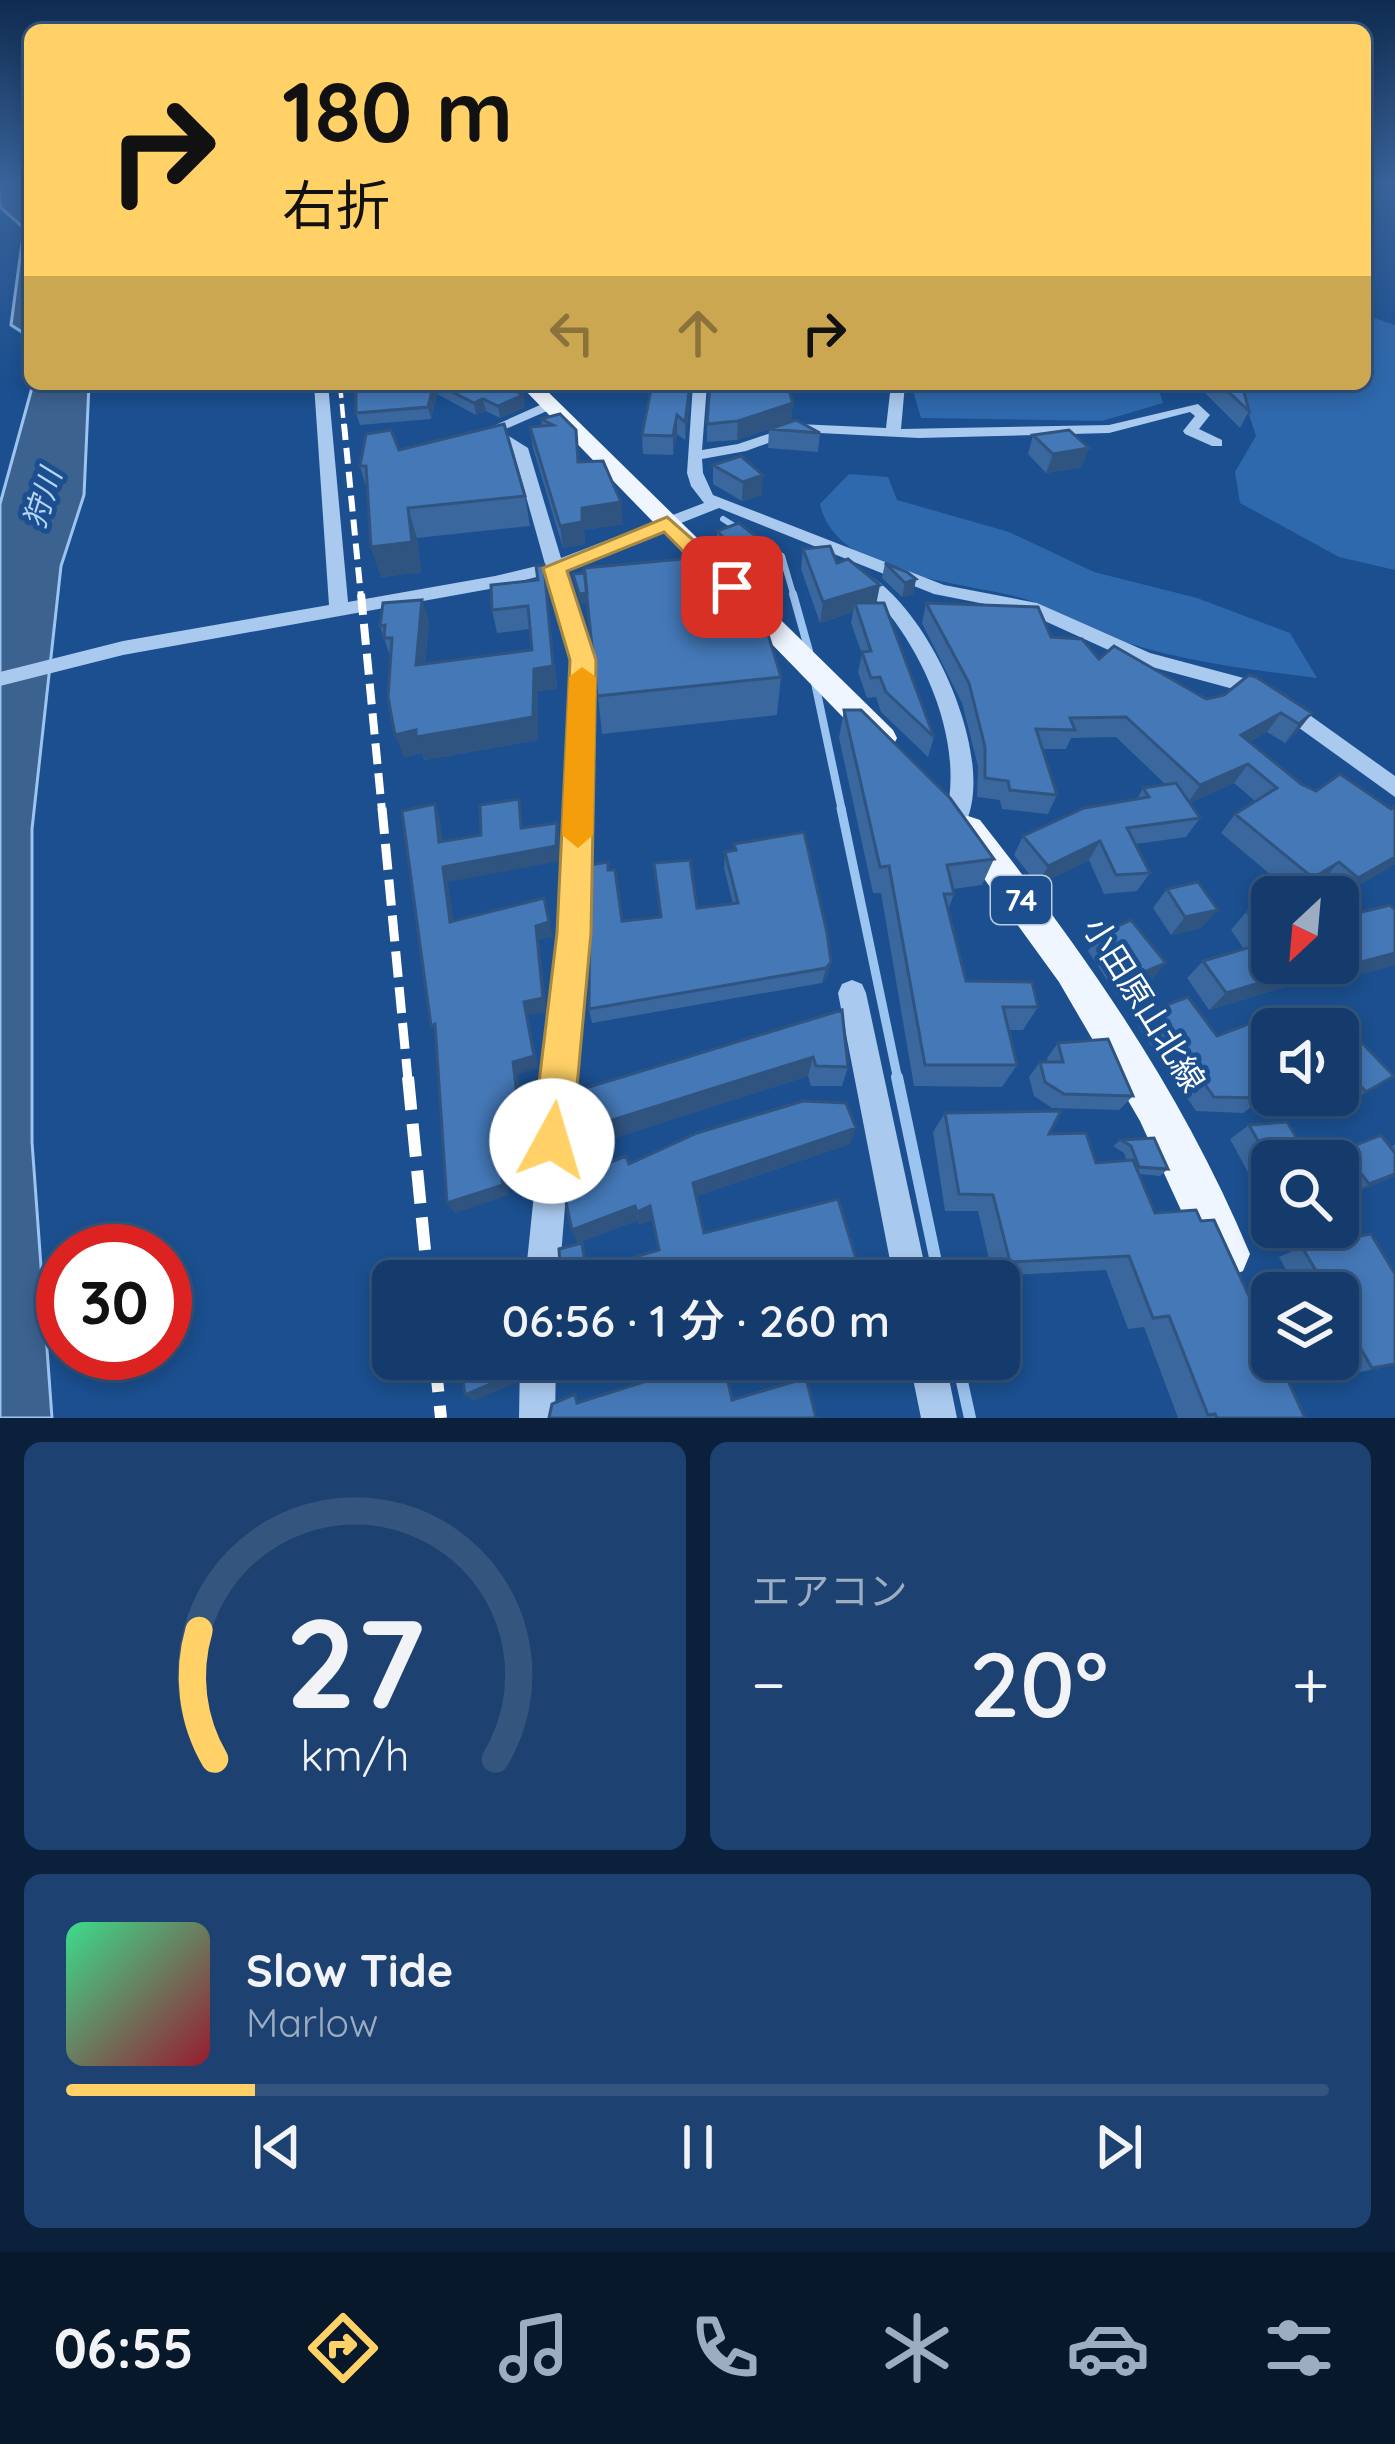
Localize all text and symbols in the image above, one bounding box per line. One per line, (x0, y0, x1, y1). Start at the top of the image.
text: 180 m (282, 58, 513, 163)
icon: right (84, 72, 240, 228)
text: 右折 (282, 171, 390, 239)
icon: left (539, 300, 605, 366)
icon: ahead (665, 300, 731, 366)
icon: right (791, 300, 857, 366)
water label: 狩川 (15, 461, 70, 532)
pin (681, 536, 783, 638)
icon: arrive (699, 554, 765, 620)
road number: 74 (991, 876, 1051, 924)
north arrow (1251, 876, 1359, 984)
map controls (1251, 876, 1359, 1380)
street label: 小田原山北線 (1075, 909, 1215, 1099)
button: sound (1251, 1008, 1359, 1116)
position arrow (489, 1078, 615, 1204)
button: search (1251, 1140, 1359, 1248)
speed limit sign: 30 (36, 1224, 192, 1380)
button: layers (1251, 1272, 1359, 1380)
text: 06:56 · 1 分 · 260 m (502, 1292, 890, 1348)
text: エアコン (752, 1566, 908, 1615)
text: 27 (285, 1583, 425, 1739)
text: 20° (969, 1627, 1108, 1740)
text: − (752, 1642, 786, 1725)
text: + (1292, 1642, 1329, 1725)
text: km/h (300, 1728, 409, 1782)
text: Slow Tide (246, 1942, 453, 1998)
text: Marlow (246, 1998, 378, 2047)
icon: previous (244, 2114, 310, 2180)
icon: pause (665, 2114, 731, 2180)
icon: next (1086, 2114, 1152, 2180)
icon: directions (301, 2306, 385, 2390)
icon: music (492, 2306, 576, 2390)
icon: phone (683, 2306, 767, 2390)
icon: climate (875, 2306, 959, 2390)
icon: car (1066, 2306, 1150, 2390)
icon: filters (1257, 2306, 1341, 2390)
text: 06:55 (54, 2314, 194, 2382)

